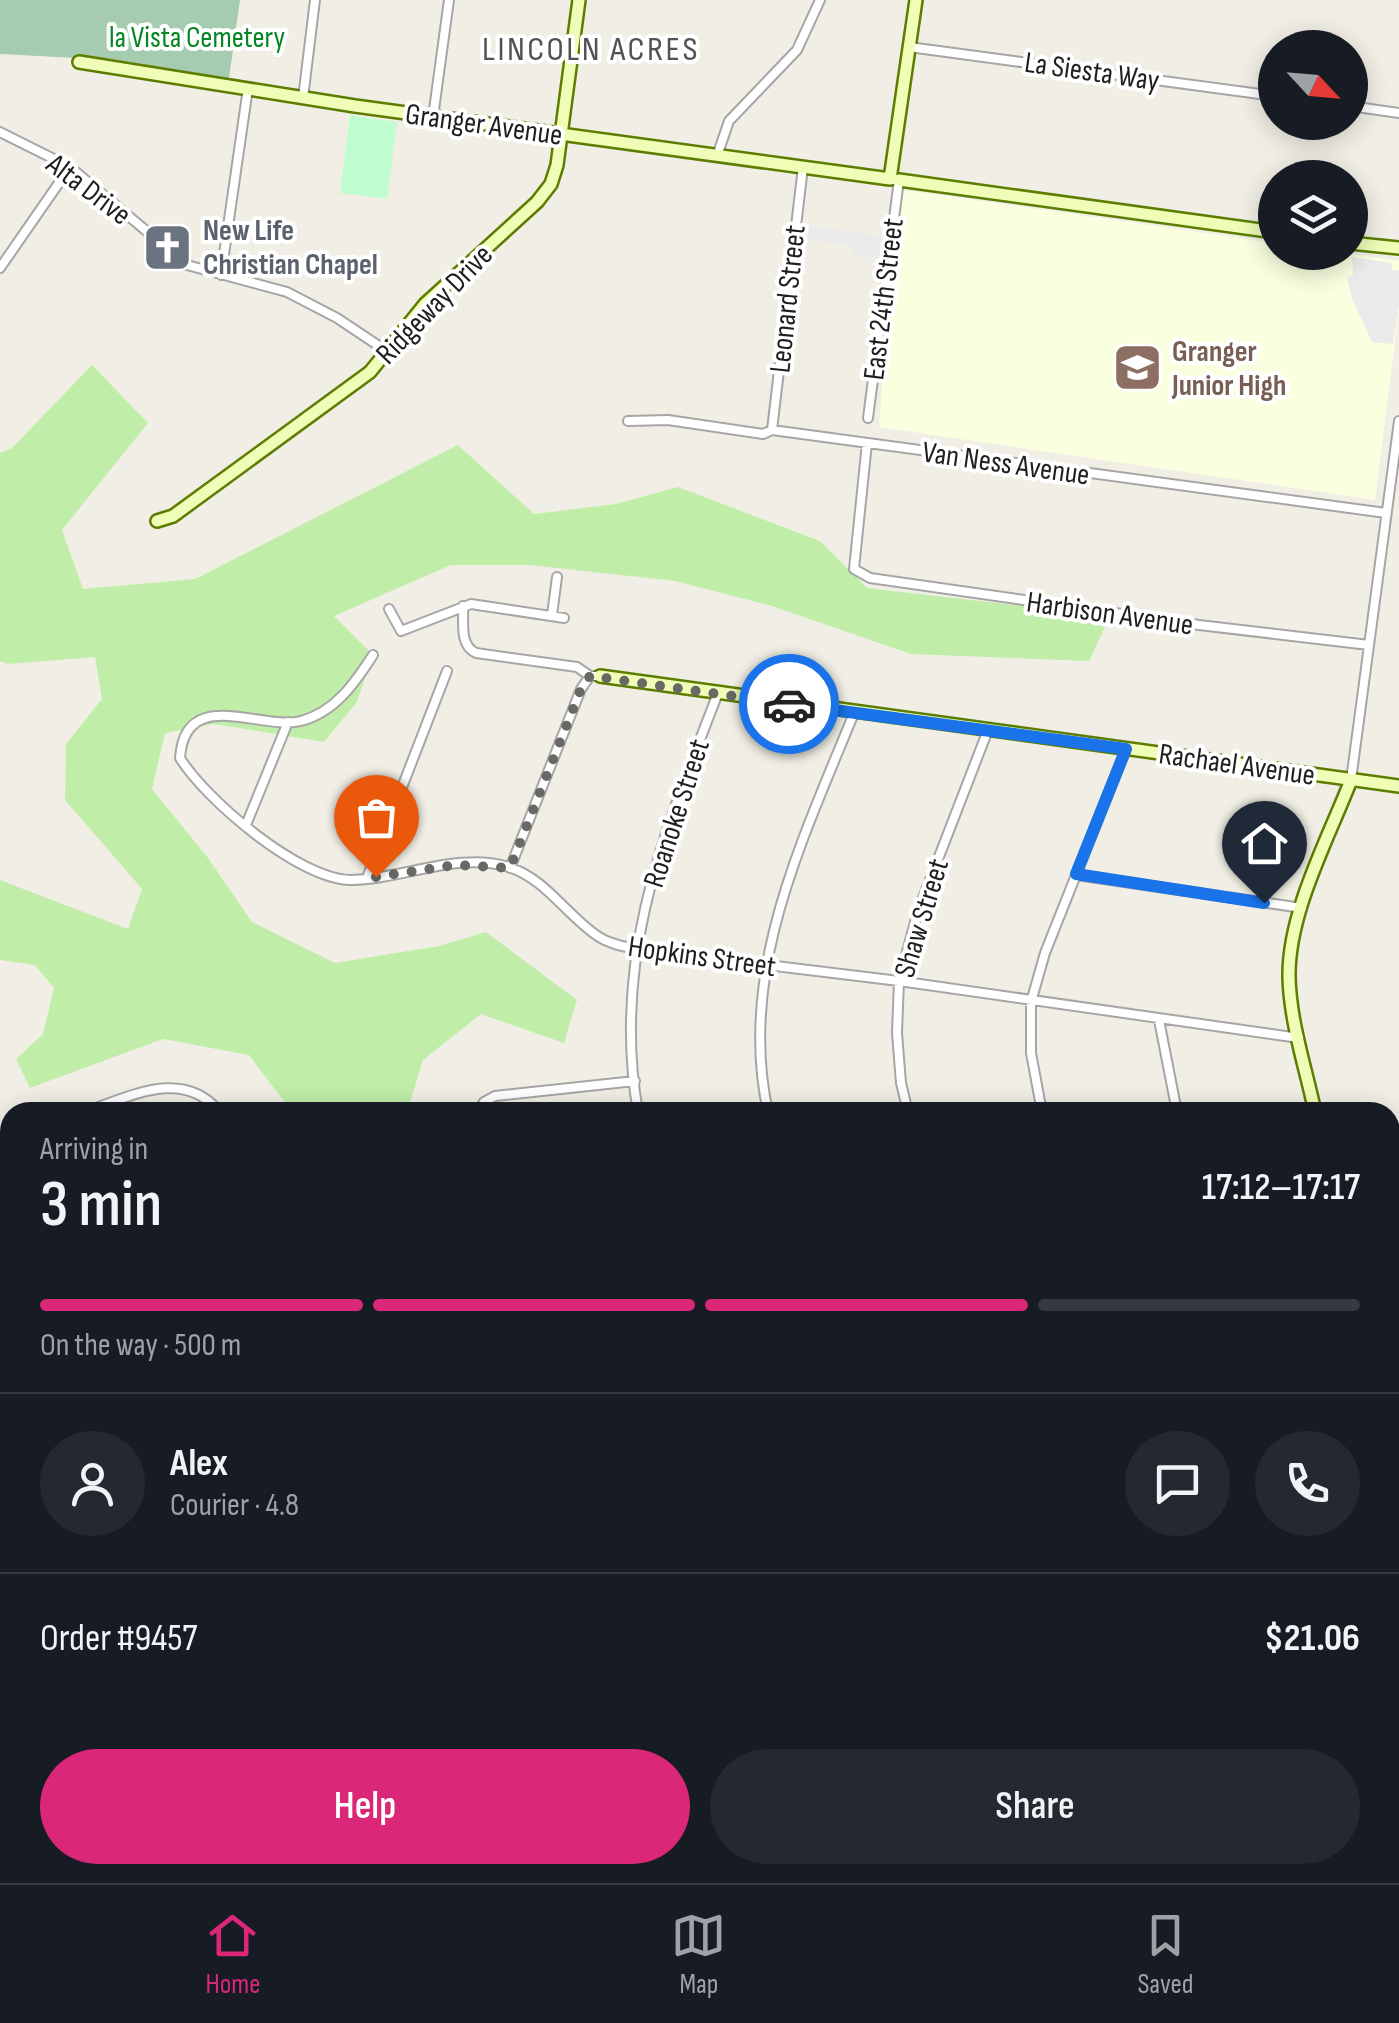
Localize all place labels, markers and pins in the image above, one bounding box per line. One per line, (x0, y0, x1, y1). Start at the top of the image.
place label: New Life Christian Chapel (203, 213, 378, 283)
church icon: New Life Christian Chapel (142, 221, 194, 273)
place label: Granger Junior High (1171, 334, 1286, 404)
school or university icon: Granger Junior High (1111, 342, 1163, 394)
pin (334, 775, 419, 878)
pin (1222, 801, 1307, 904)

